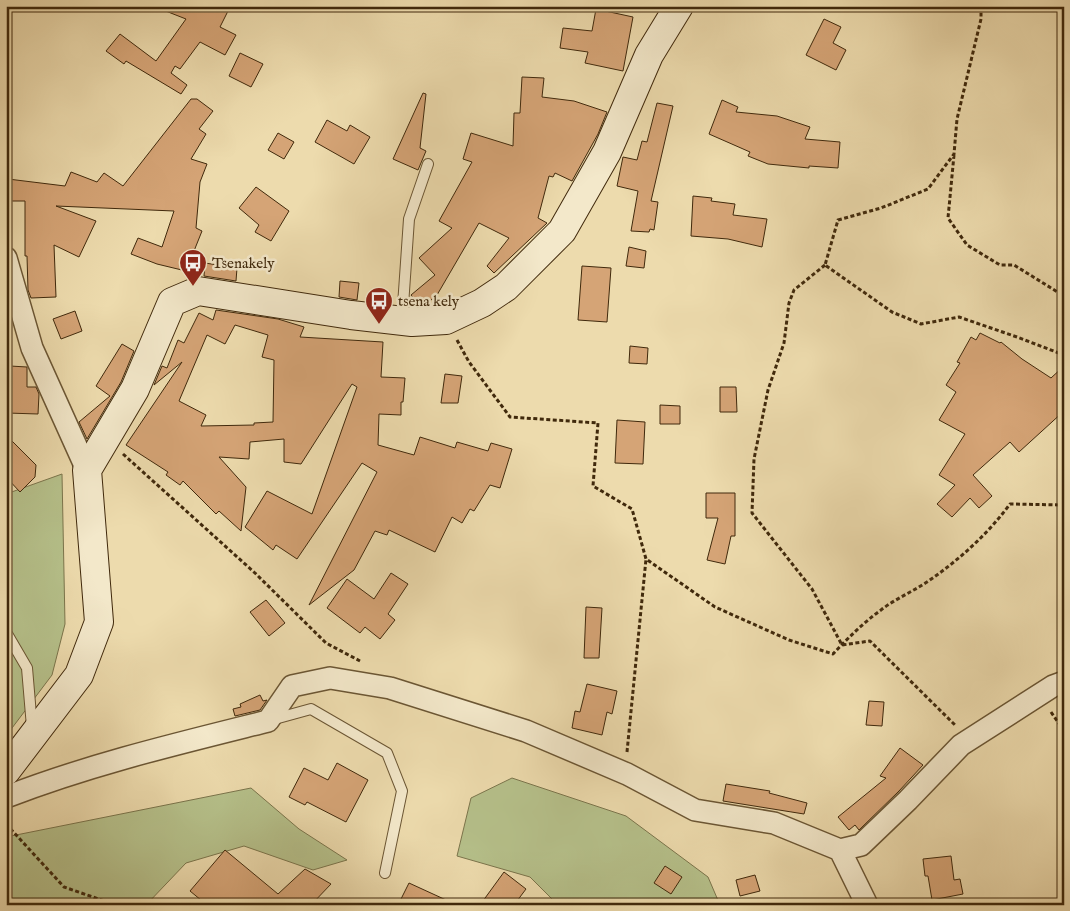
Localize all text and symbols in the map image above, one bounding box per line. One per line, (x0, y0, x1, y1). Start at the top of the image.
bus stop icon: Tsenakely (178, 248, 208, 287)
place label: Tsenakely (212, 254, 275, 273)
bus stop icon: tsena kely (364, 286, 394, 325)
place label: tsena kely (398, 292, 460, 311)

